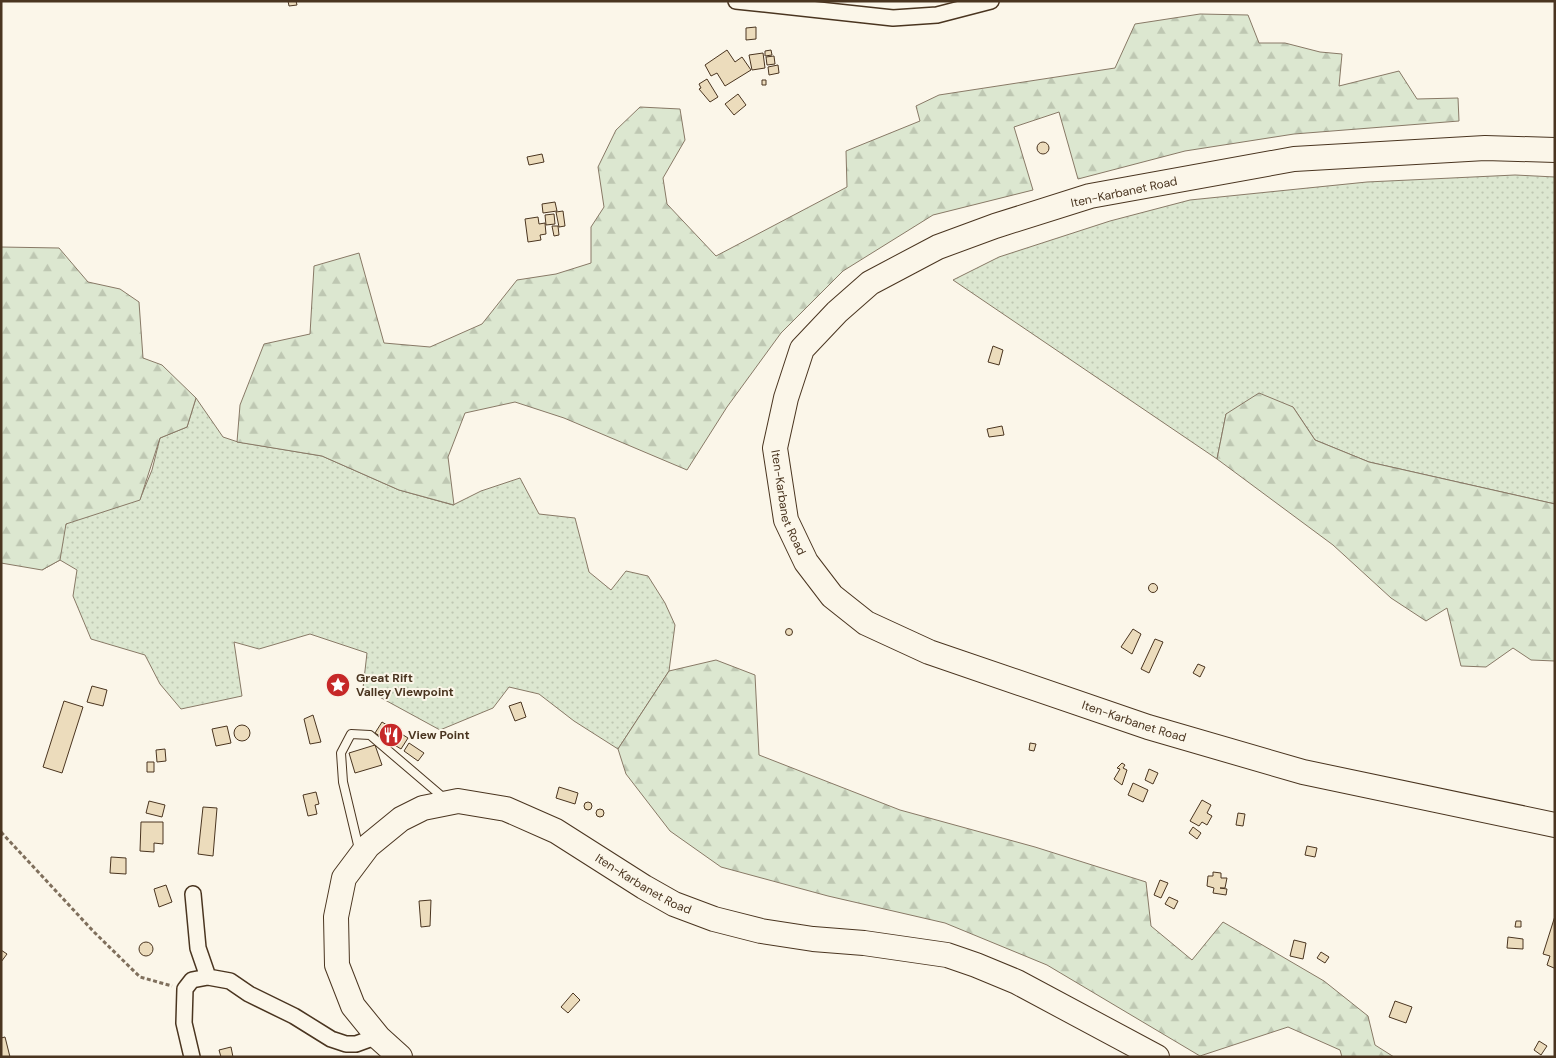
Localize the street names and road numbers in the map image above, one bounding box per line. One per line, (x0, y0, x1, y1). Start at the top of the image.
street label: Iten-Karbanet Road (1069, 173, 1179, 211)
street label: Iten-Karbanet Road (767, 449, 810, 558)
street label: Iten-Karbanet Road (1080, 697, 1188, 746)
street label: Iten-Karbanet Road (592, 850, 694, 918)

